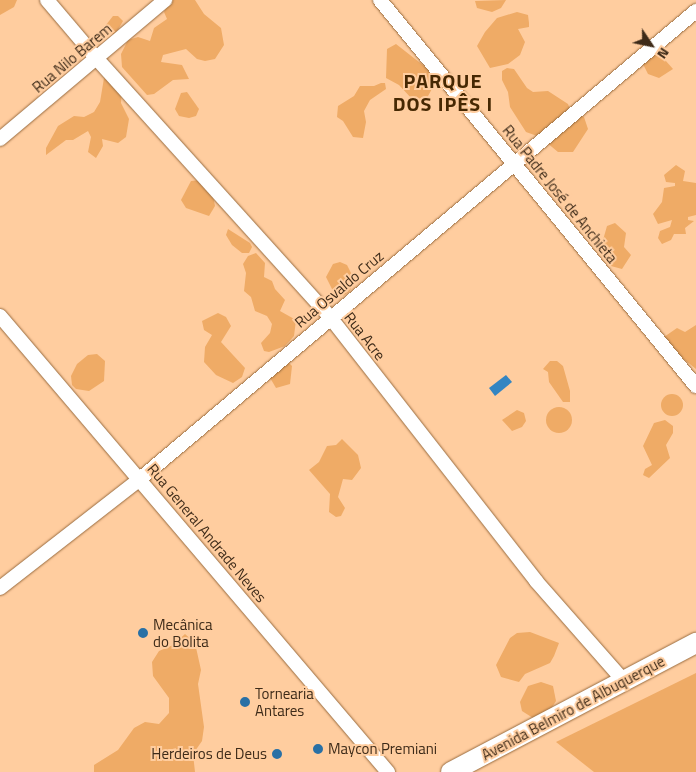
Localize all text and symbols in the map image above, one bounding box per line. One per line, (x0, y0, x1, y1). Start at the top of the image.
street label: Rua Nilo Barem (29, 20, 115, 96)
north arrow (626, 20, 676, 70)
text: N (652, 44, 675, 64)
district label: PARQUE DOS IPÊS I (391, 69, 495, 116)
street label: Rua Padre José de Anchieta (499, 121, 621, 267)
street label: Rua Osvaldo Cruz (291, 247, 387, 331)
street label: Rua Acre (341, 308, 389, 364)
street label: Rua General Andrade Neves (144, 460, 270, 606)
place label: Mecânica do Bolita (153, 615, 213, 650)
marker: Mecânica do Bolita (137, 627, 149, 639)
street label: Avenida Belmiro de Albuquerque (478, 652, 668, 764)
place label: Tornearia Antares (255, 684, 314, 719)
marker: Tornearia Antares (239, 696, 251, 708)
place label: Maycon Premiani (328, 740, 437, 758)
marker: Maycon Premiani (312, 743, 324, 755)
place label: Herdeiros de Deus (151, 745, 267, 763)
marker: Herdeiros de Deus (271, 748, 283, 760)

